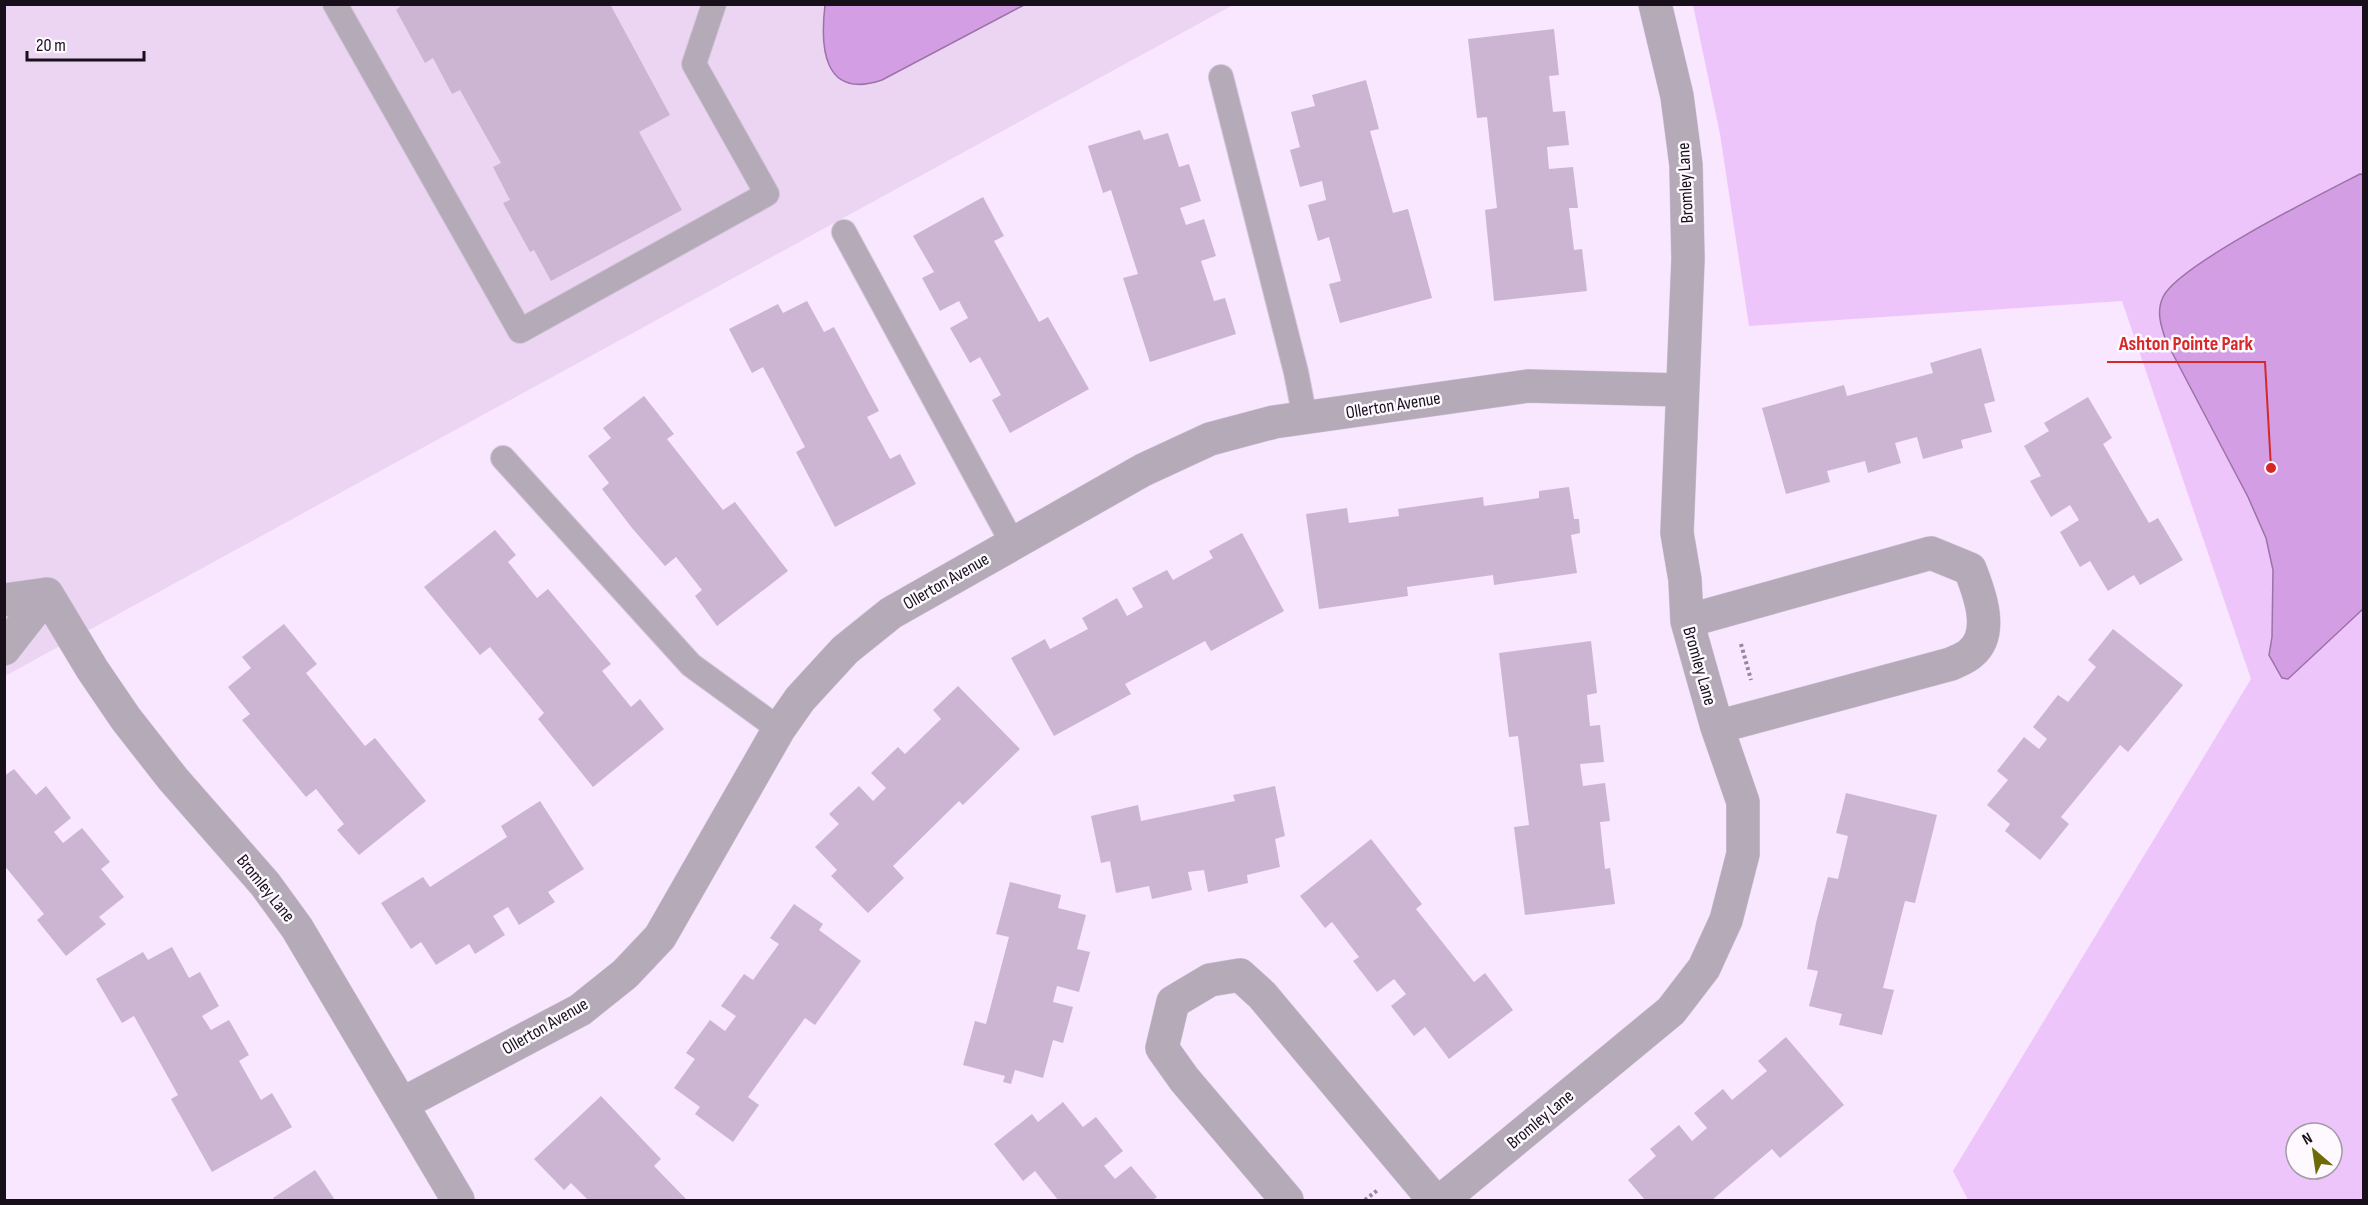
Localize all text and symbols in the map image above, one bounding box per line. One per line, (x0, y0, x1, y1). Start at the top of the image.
scale bar (27, 24, 144, 62)
text: 20 m (36, 35, 66, 56)
street label: Bromley Lane (1673, 142, 1698, 224)
callout: Ashton Pointe Park (2107, 324, 2265, 362)
text: Ashton Pointe Park (2118, 332, 2254, 356)
street label: Ollerton Avenue (1344, 388, 1442, 423)
street label: Ollerton Avenue (900, 548, 993, 614)
street label: Bromley Lane (1678, 624, 1721, 708)
street label: Bromley Lane (232, 850, 299, 926)
street label: Ollerton Avenue (499, 993, 592, 1059)
street label: Bromley Lane (1503, 1085, 1578, 1153)
north arrow (2284, 1121, 2344, 1181)
text: N (2299, 1129, 2316, 1150)

